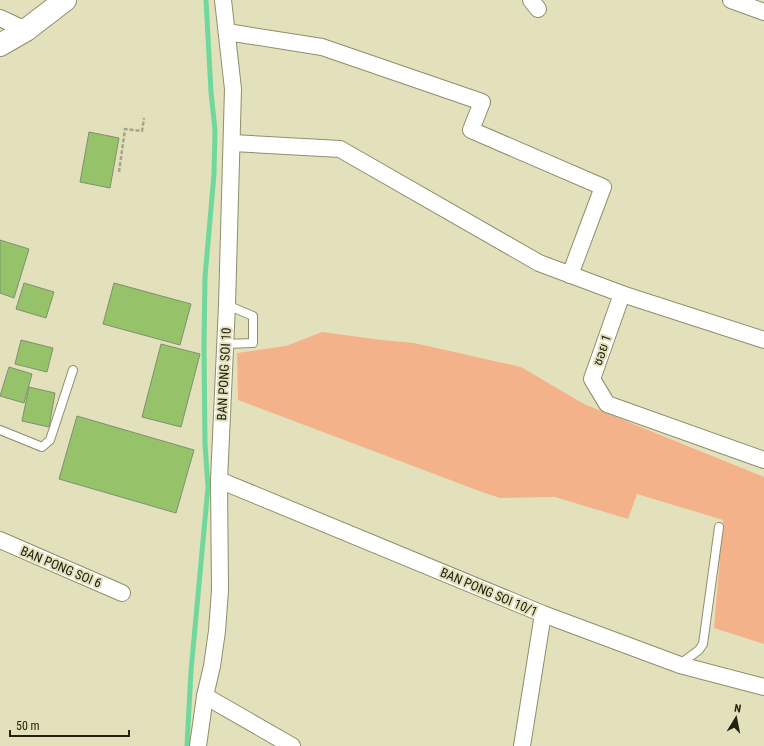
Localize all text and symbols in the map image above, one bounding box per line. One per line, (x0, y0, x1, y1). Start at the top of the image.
street label: BAN PONG SOI 10 (214, 327, 234, 421)
street label: ซอย 1 (590, 333, 614, 367)
street label: BAN PONG SOI 6 (18, 543, 104, 591)
street label: BAN PONG SOI 10/1 (438, 565, 540, 619)
north arrow (716, 698, 756, 738)
text: N (733, 702, 742, 716)
scale bar (10, 712, 129, 738)
text: 50 m (16, 719, 40, 733)

